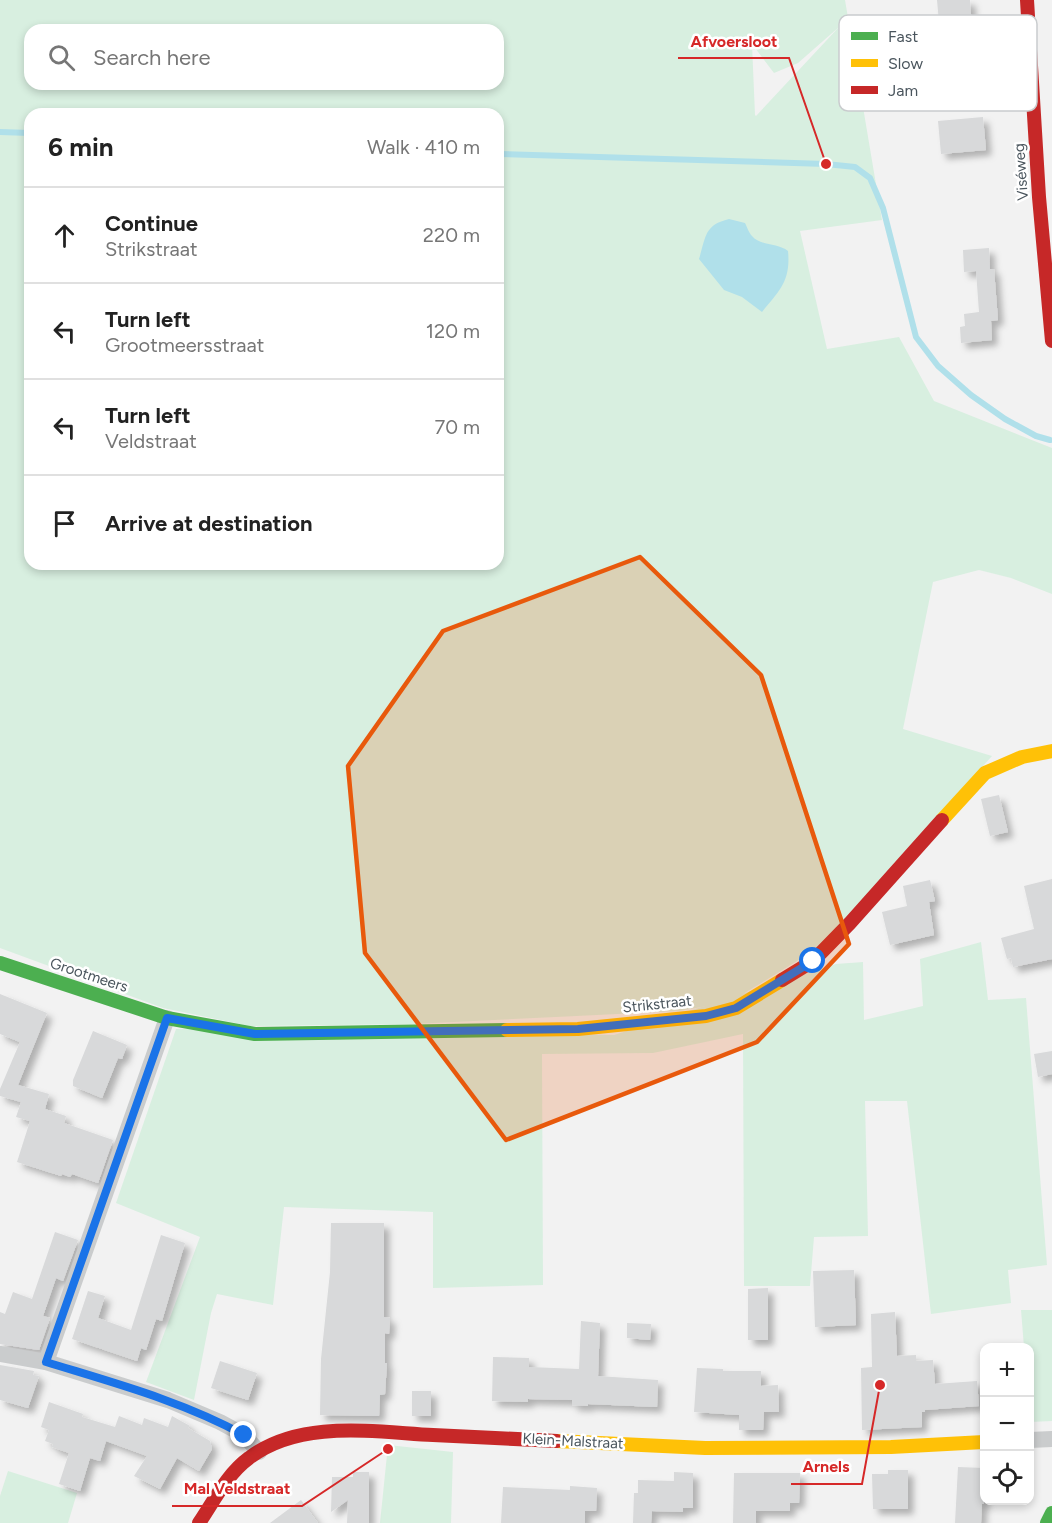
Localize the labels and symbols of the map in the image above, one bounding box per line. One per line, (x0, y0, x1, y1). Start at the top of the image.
legend (839, 15, 1037, 111)
callout: Afvoersloot (678, 24, 789, 58)
text: Fast (888, 27, 918, 46)
text: Afvoersloot (691, 32, 778, 51)
text: Slow (888, 54, 923, 73)
text: Jam (888, 81, 918, 100)
street label: Viséweg (1010, 143, 1032, 201)
route start (799, 947, 825, 973)
street label: Grootmeers (48, 954, 130, 996)
street label: Strikstraat (622, 991, 693, 1017)
route end (230, 1421, 256, 1447)
street label: Klein-Malstraat (522, 1429, 624, 1453)
callout: Arnels (791, 1450, 862, 1484)
text: Arnels (803, 1457, 850, 1476)
callout: Mal Veldstraat (172, 1472, 302, 1506)
text: Mal Veldstraat (184, 1479, 290, 1498)

